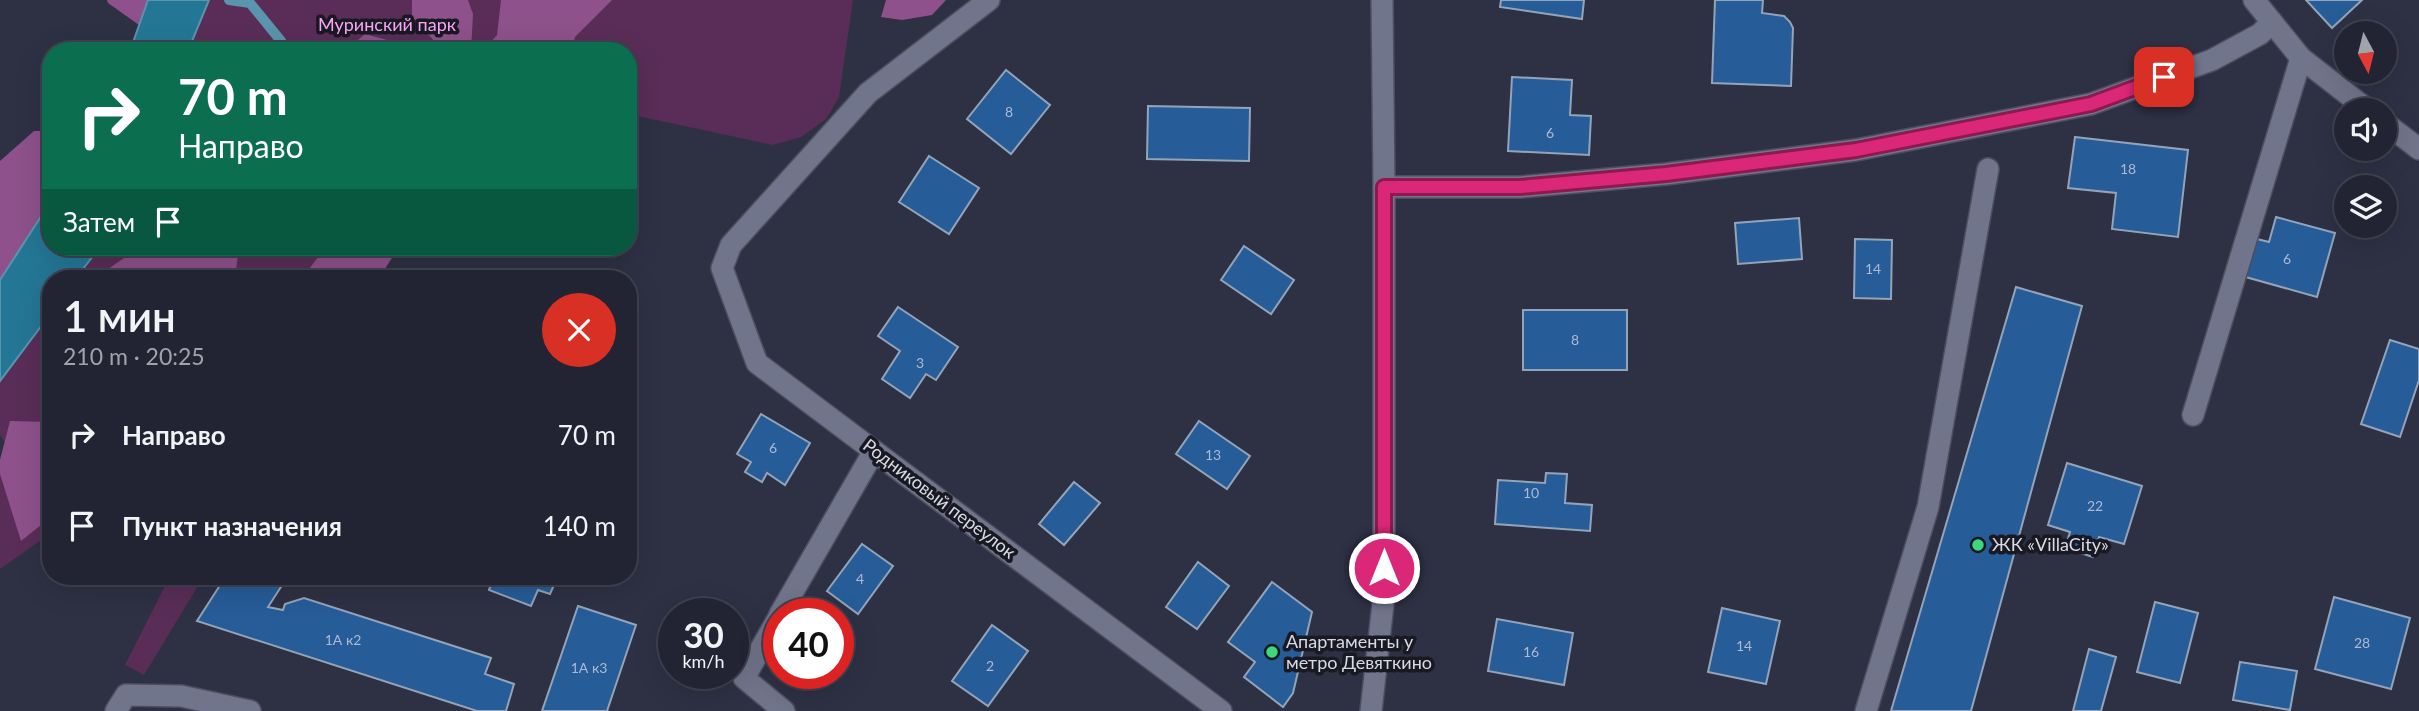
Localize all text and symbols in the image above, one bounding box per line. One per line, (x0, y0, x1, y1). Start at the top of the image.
park label: Муринский парк (318, 13, 457, 35)
north arrow (2334, 21, 2398, 84)
map controls (2334, 21, 2397, 238)
pin (2134, 47, 2194, 107)
icon: arrive (2145, 58, 2183, 96)
text: 70 m (178, 67, 288, 125)
icon: right (63, 70, 154, 161)
button: sound (2334, 98, 2397, 161)
house number: 8 (1005, 103, 1013, 120)
house number: 6 (1546, 124, 1554, 141)
text: Направо (178, 126, 304, 165)
house number: 18 (2120, 160, 2136, 177)
button: layers (2334, 175, 2397, 238)
icon: arrive (149, 203, 187, 241)
text: Затем (63, 206, 135, 238)
house number: 6 (2283, 250, 2291, 267)
house number: 14 (1865, 260, 1881, 277)
text: 1 мин (63, 291, 176, 341)
button: close (542, 293, 616, 367)
house number: 8 (1571, 331, 1579, 348)
text: 210 m · 20:25 (63, 342, 205, 370)
house number: 3 (916, 354, 924, 371)
icon: right (63, 416, 101, 454)
text: Направо (122, 419, 226, 451)
text: 70 m (558, 419, 616, 451)
street label: Родниковый переулок (859, 434, 1021, 563)
house number: 6 (769, 439, 777, 456)
house number: 13 (1205, 446, 1221, 463)
house number: 10 (1523, 484, 1539, 501)
house number: 22 (2087, 497, 2103, 514)
icon: arrive (63, 507, 101, 545)
text: Пункт назначения (122, 510, 342, 542)
text: 140 m (543, 510, 616, 542)
position arrow (1347, 531, 1421, 605)
place label: ЖК «VillaCity» (1992, 533, 2109, 555)
marker: ЖК «VillaCity» (1970, 537, 1986, 553)
house number: 4 (856, 570, 864, 587)
speed limit sign: 40 (763, 598, 854, 689)
text: 30 (683, 613, 724, 655)
place label: Апартаменты у метро Девяткино (1286, 630, 1432, 673)
house number: 1А к2 (325, 631, 361, 648)
house number: 28 (2354, 634, 2370, 651)
house number: 14 (1736, 637, 1752, 654)
house number: 16 (1523, 643, 1539, 660)
marker: Апартаменты у метро Девяткино (1264, 644, 1280, 660)
text: km/h (682, 650, 725, 672)
house number: 2 (986, 657, 994, 674)
house number: 1А к3 (571, 659, 607, 676)

